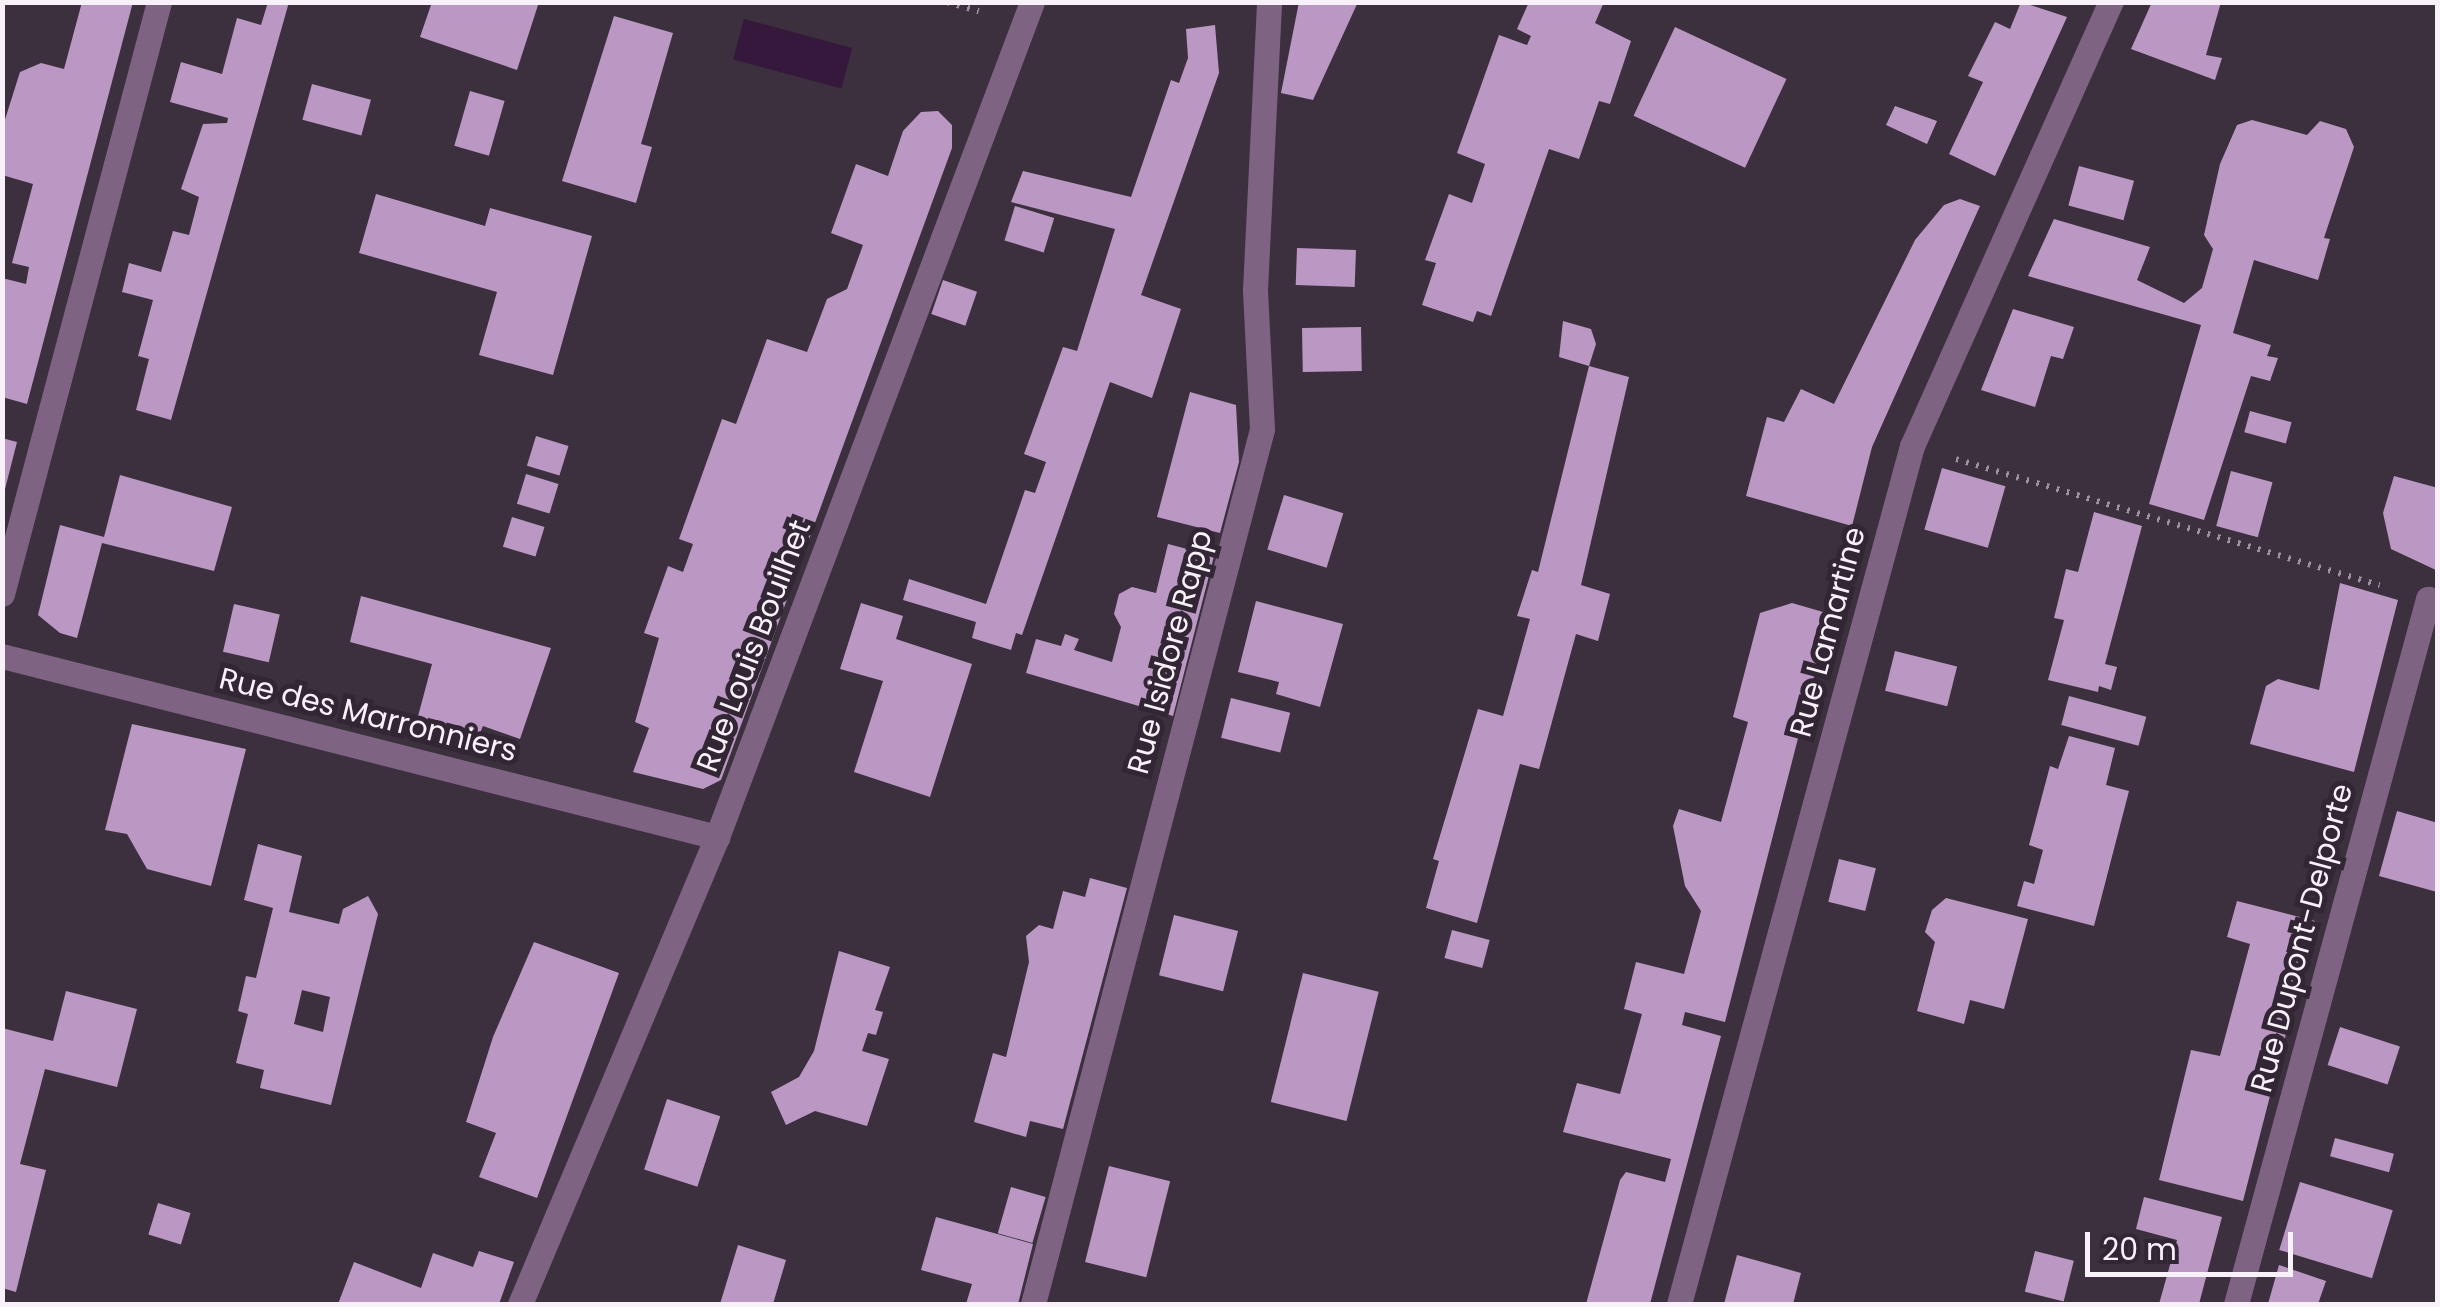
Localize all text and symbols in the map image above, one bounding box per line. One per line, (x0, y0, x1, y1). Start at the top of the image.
street label: Rue Louis Bouilhet (689, 515, 819, 777)
street label: Rue Lamartine (1783, 523, 1873, 741)
street label: Rue Isidore Rapp (1120, 526, 1220, 778)
street label: Rue des Marronniers (215, 661, 521, 769)
street label: Rue Dupont-Delporte (2243, 780, 2361, 1096)
scale bar (2090, 1212, 2298, 1274)
text: 20 m (2102, 1228, 2177, 1271)

